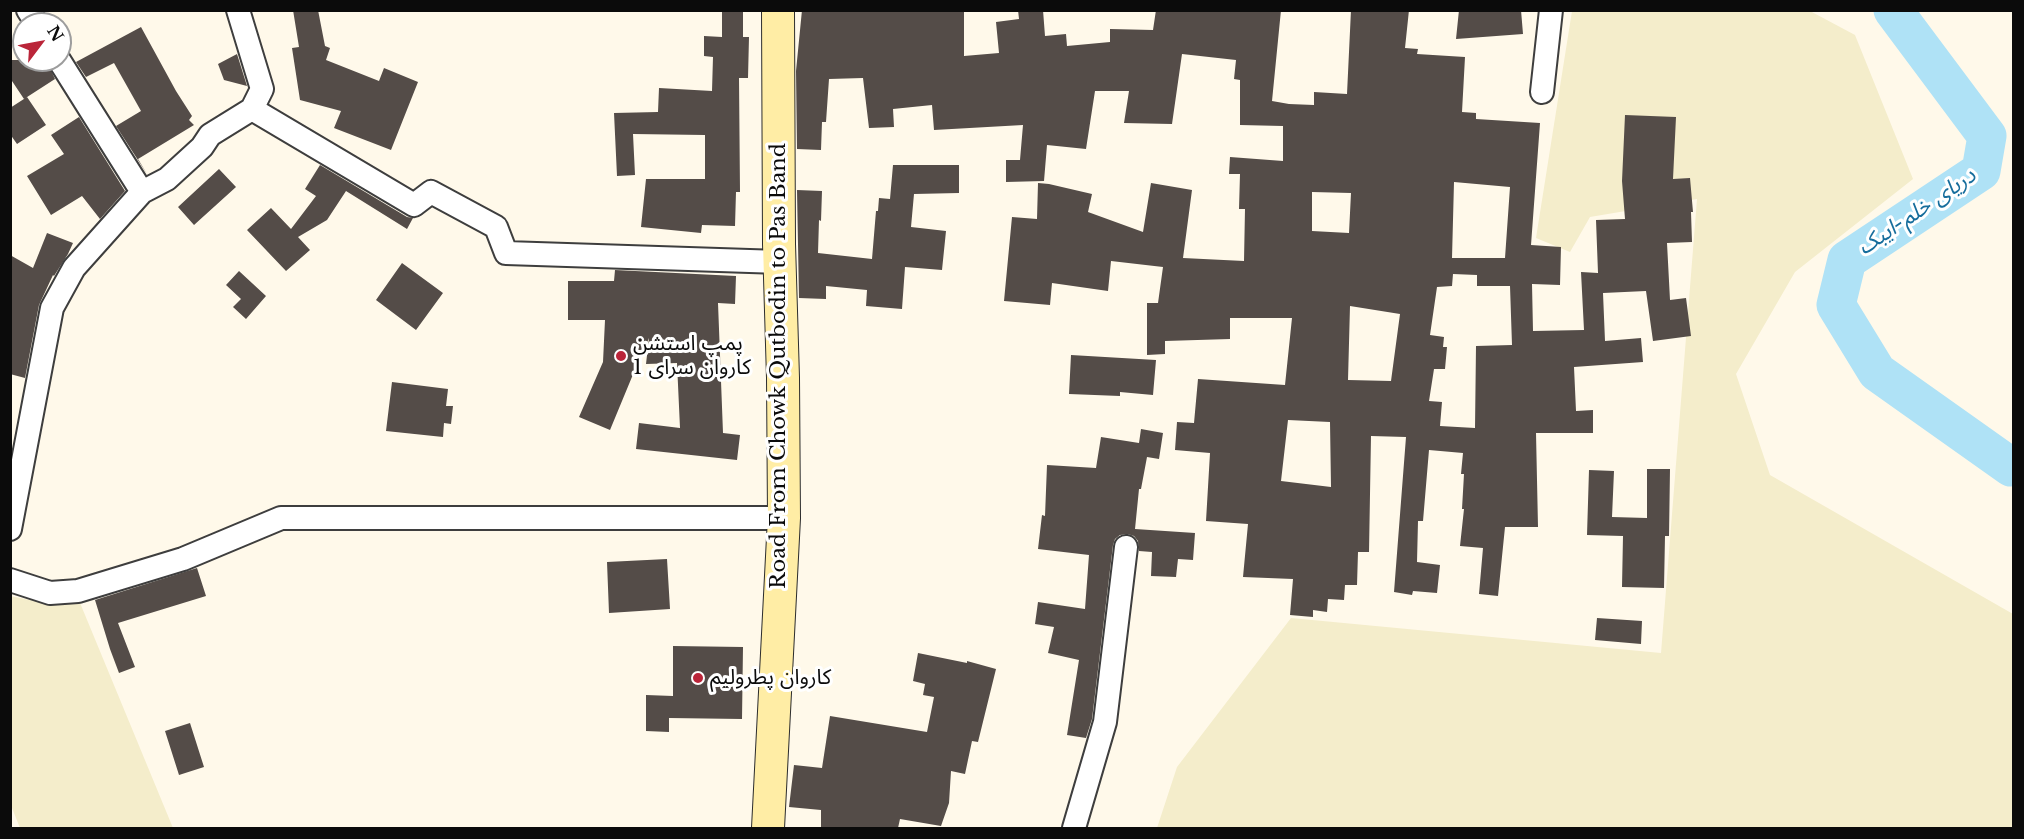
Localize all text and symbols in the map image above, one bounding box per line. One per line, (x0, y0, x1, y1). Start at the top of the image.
north arrow (12, 12, 72, 72)
text: N (43, 22, 68, 45)
street label: Road From Chowk Qutbodin to Pas Band (766, 143, 792, 589)
water label: دریای خلم-ایبک (1853, 163, 1981, 261)
place label: پمپ استشن کاروان سرای 1 (633, 331, 751, 381)
marker: پمپ استشن کاروان سرای 1 (614, 349, 628, 363)
place label: کاروان پطرولیم (710, 665, 831, 691)
marker: کاروان پطرولیم (691, 671, 705, 685)

